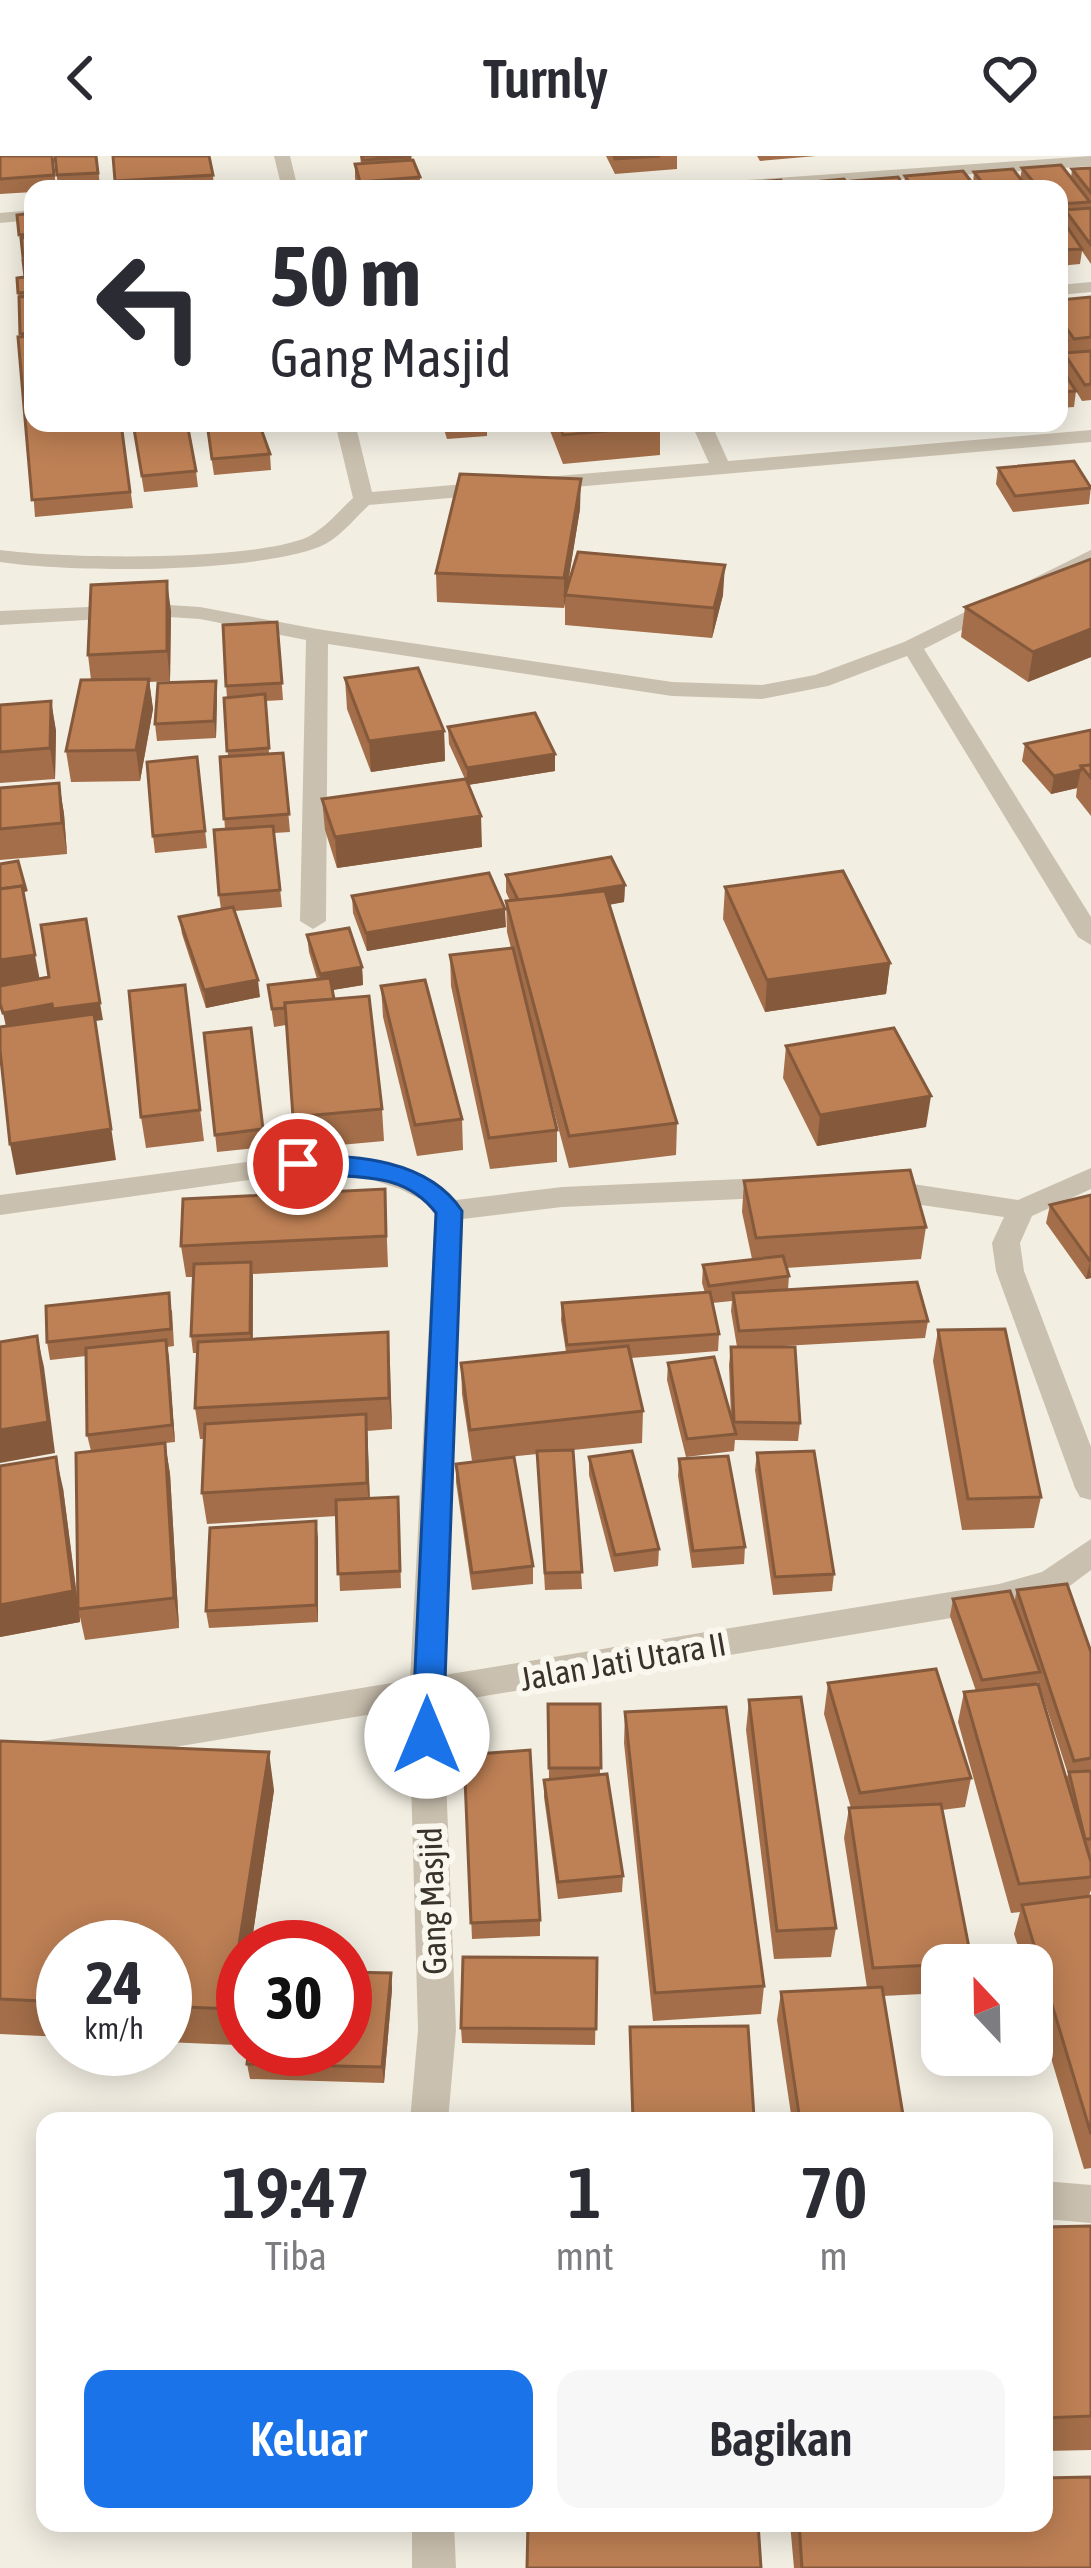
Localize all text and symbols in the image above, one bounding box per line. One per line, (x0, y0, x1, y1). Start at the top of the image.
icon: back (48, 45, 114, 111)
icon: heart (977, 45, 1043, 111)
text: Turnly (483, 48, 608, 109)
icon: left (72, 228, 228, 384)
text: 50 m (270, 228, 421, 324)
text: Gang Masjid (270, 327, 511, 388)
pin (247, 1113, 349, 1215)
icon: arrive (265, 1131, 331, 1197)
street label: Jalan Jati Utara II (517, 1624, 729, 1698)
position arrow (364, 1673, 490, 1799)
street label: Gang Masjid (410, 1827, 454, 1975)
speed limit sign: 30 (216, 1920, 372, 2076)
north arrow (921, 1944, 1053, 2076)
map controls (921, 1944, 1053, 2076)
text: 24 (86, 1948, 142, 2017)
text: km/h (84, 2011, 144, 2045)
text: 19:47 (222, 2151, 370, 2233)
text: 1 (568, 2151, 602, 2233)
text: 70 (800, 2151, 867, 2233)
text: Tiba (265, 2234, 327, 2278)
text: mnt (556, 2234, 614, 2278)
text: m (819, 2234, 847, 2278)
button: Keluar (84, 2370, 533, 2508)
button: Bagikan (557, 2370, 1005, 2508)

